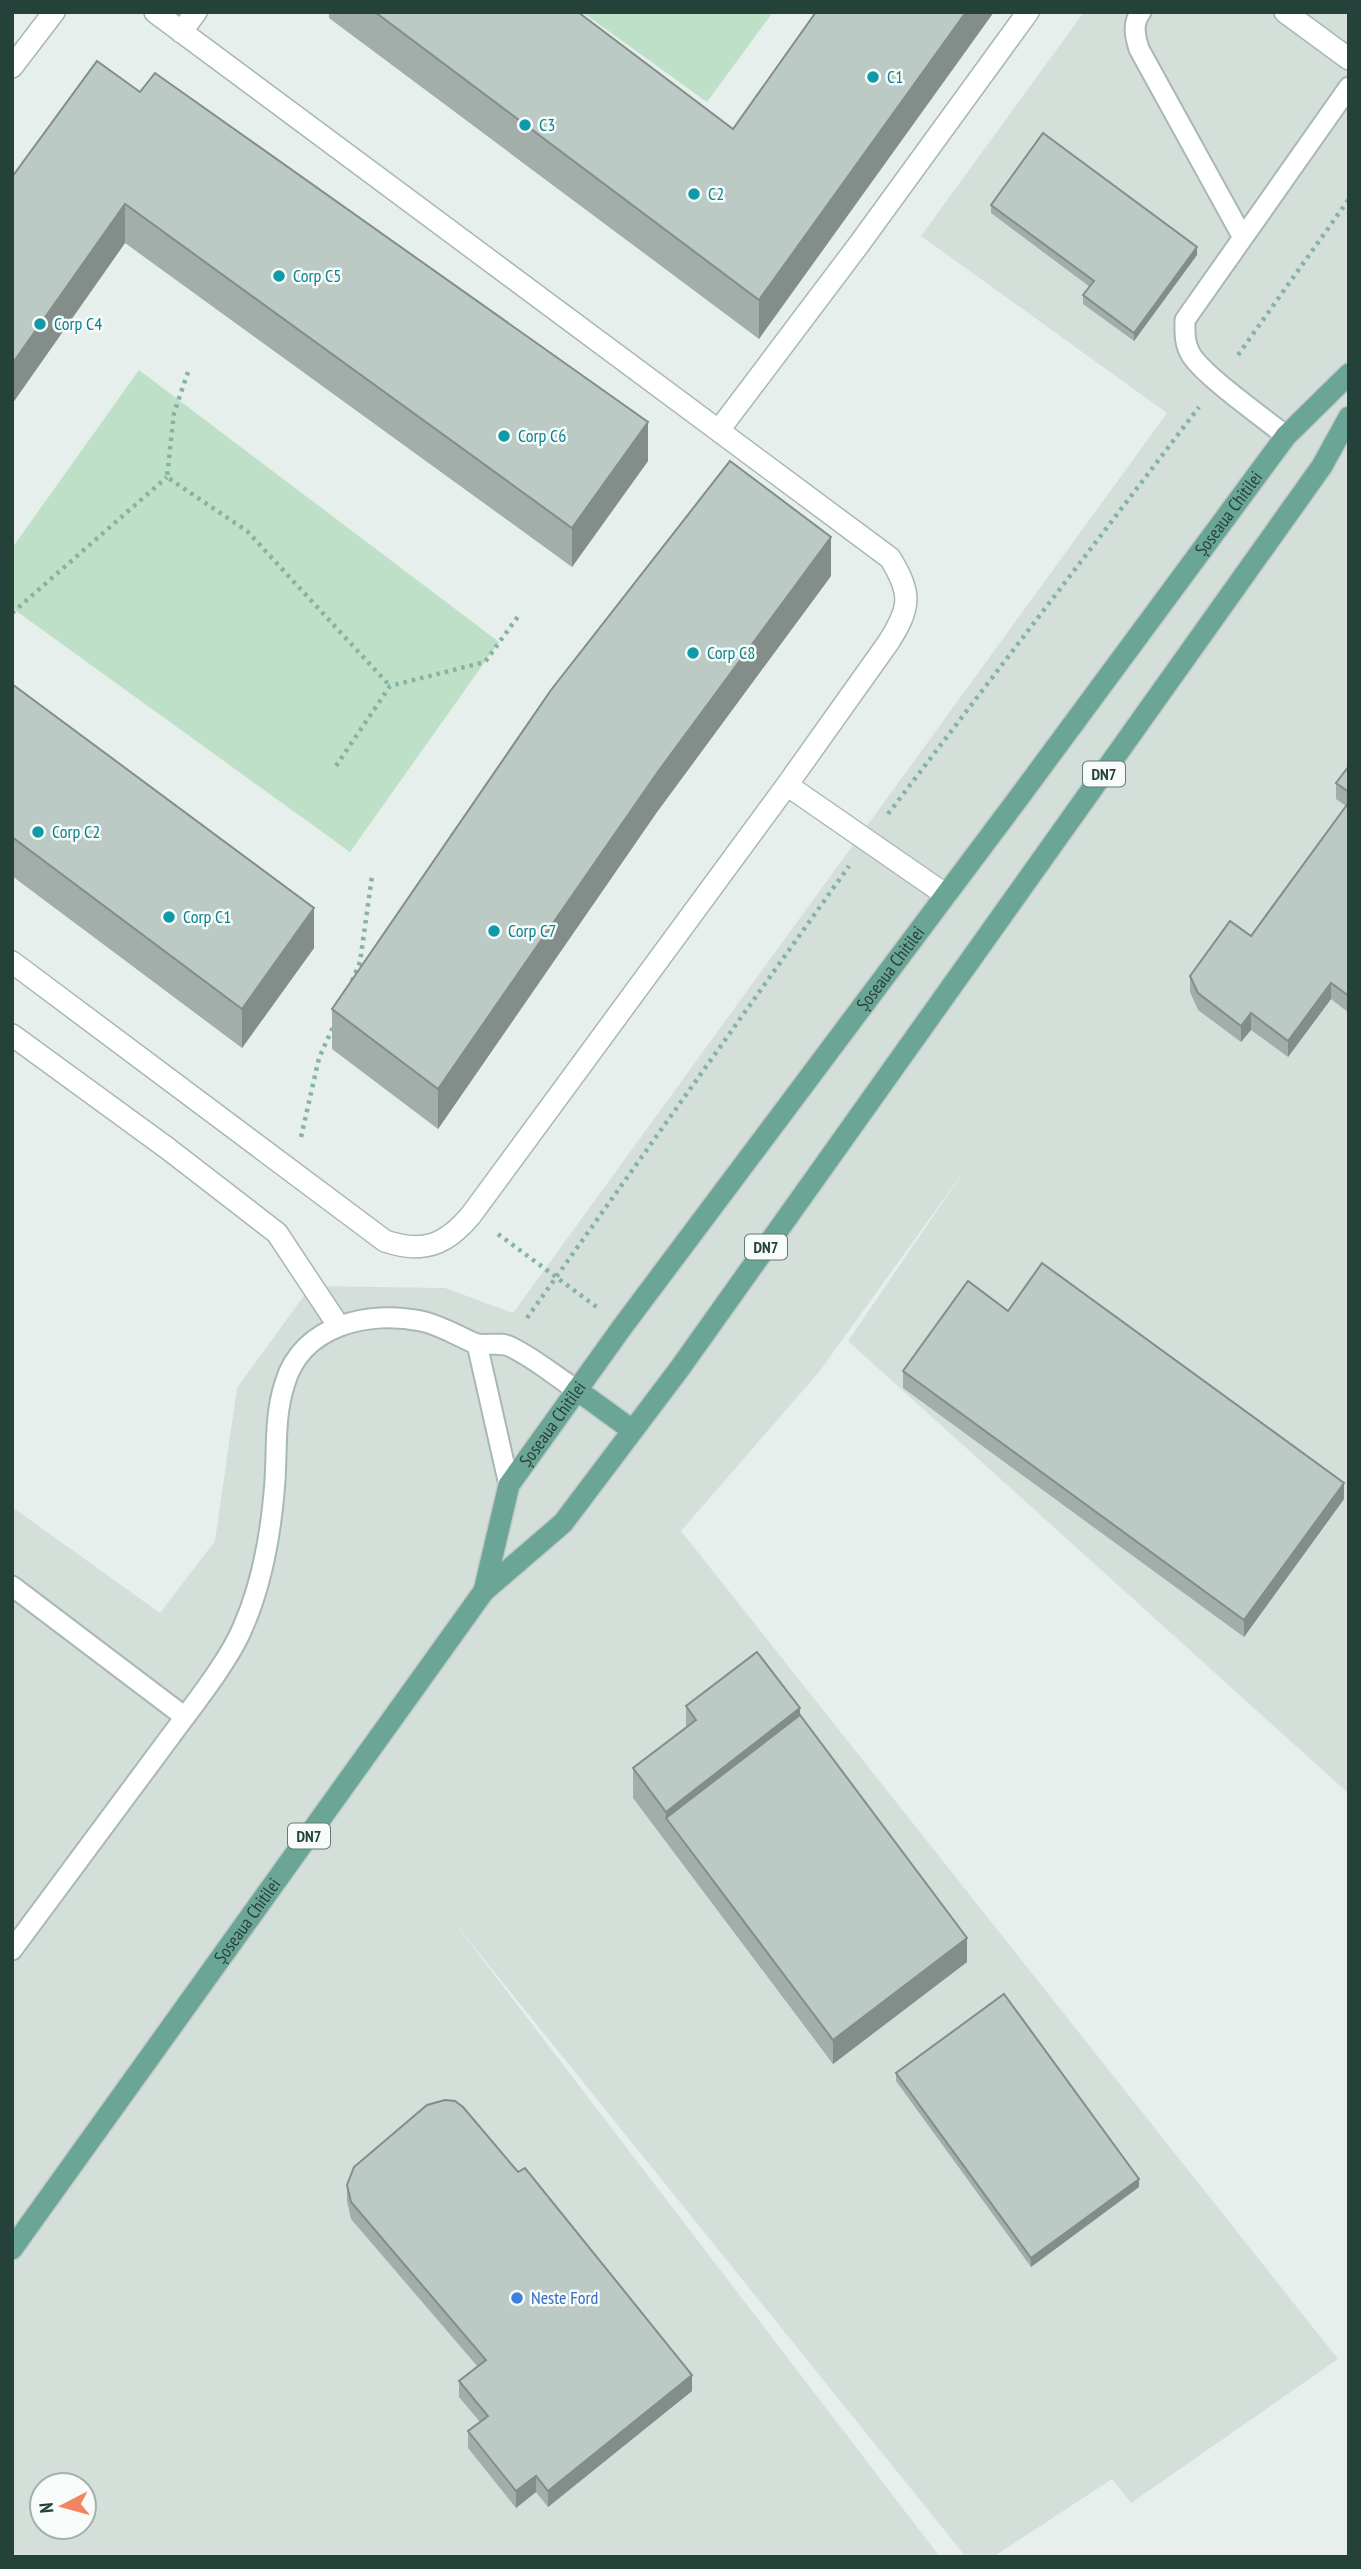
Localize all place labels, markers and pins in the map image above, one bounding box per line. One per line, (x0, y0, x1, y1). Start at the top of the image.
place label: C1 (887, 65, 903, 88)
marker: C1 (865, 69, 881, 85)
place label: C3 (539, 113, 555, 136)
marker: C3 (517, 117, 533, 133)
place label: C2 (708, 182, 724, 205)
marker: C2 (686, 186, 702, 202)
place label: Corp C5 (293, 264, 341, 287)
marker: Corp C5 (271, 268, 287, 284)
place label: Corp C4 (54, 312, 102, 335)
marker: Corp C4 (32, 316, 48, 332)
place label: Corp C6 (518, 424, 566, 447)
marker: Corp C6 (496, 428, 512, 444)
place label: Corp C8 (707, 641, 755, 664)
marker: Corp C8 (685, 645, 701, 661)
place label: Corp C2 (52, 820, 100, 843)
marker: Corp C2 (30, 824, 46, 840)
place label: Corp C1 (183, 905, 231, 928)
marker: Corp C1 (161, 909, 177, 925)
place label: Corp C7 (508, 919, 556, 942)
marker: Corp C7 (486, 923, 502, 939)
place label: Neste Ford (531, 2286, 598, 2309)
marker: Neste Ford (509, 2290, 525, 2306)

